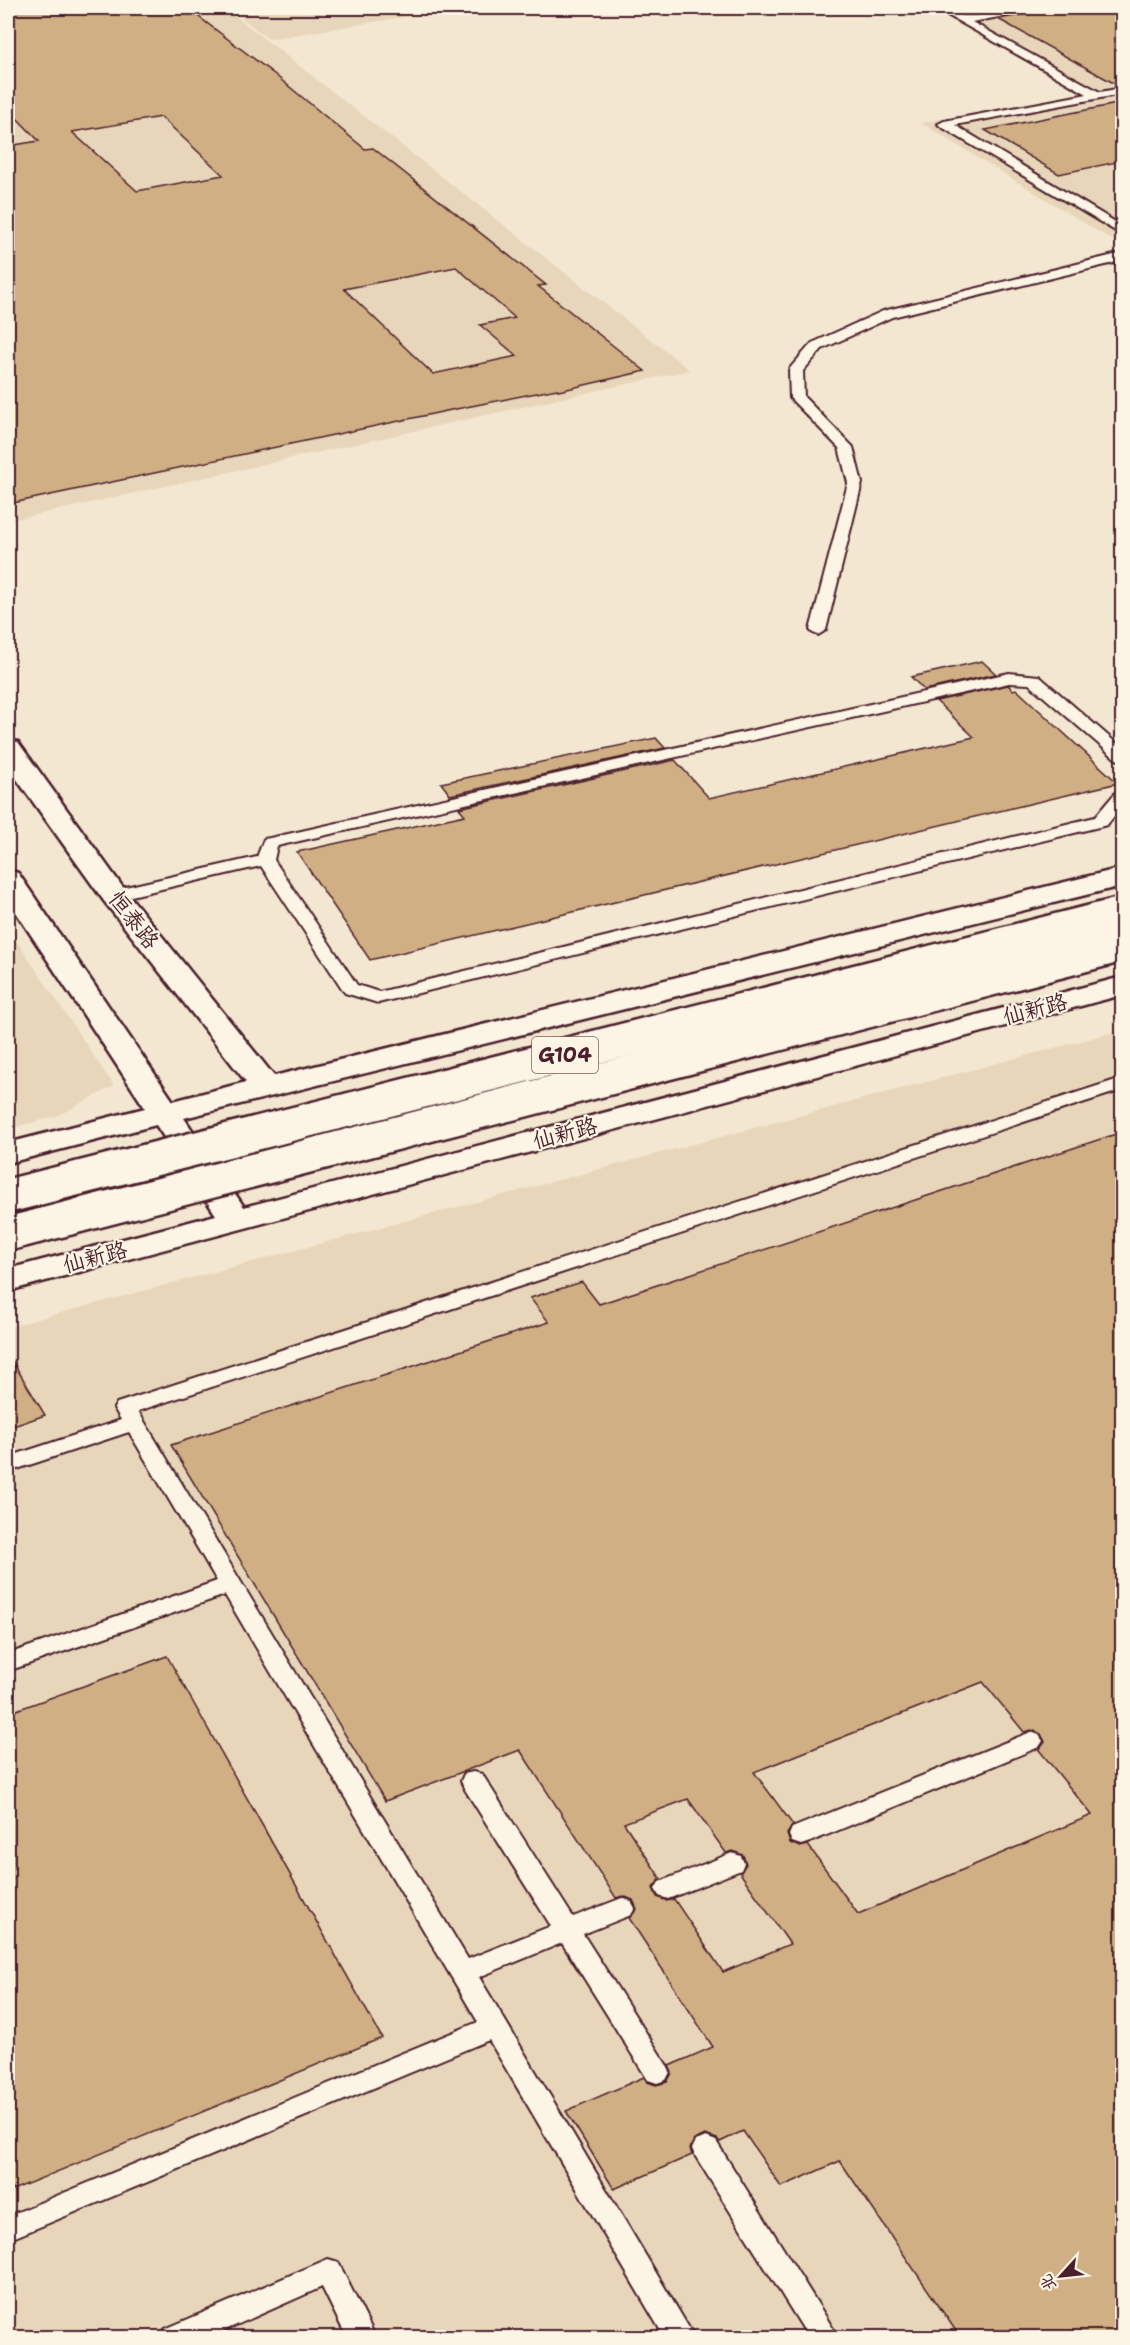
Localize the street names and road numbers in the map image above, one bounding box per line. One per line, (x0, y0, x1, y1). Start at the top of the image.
street label: 恒泰路 (102, 885, 166, 955)
street label: 仙新路 (999, 986, 1071, 1032)
road number: G104 (532, 1037, 598, 1073)
street label: 仙新路 (529, 1110, 601, 1156)
street label: 仙新路 (59, 1234, 131, 1280)

